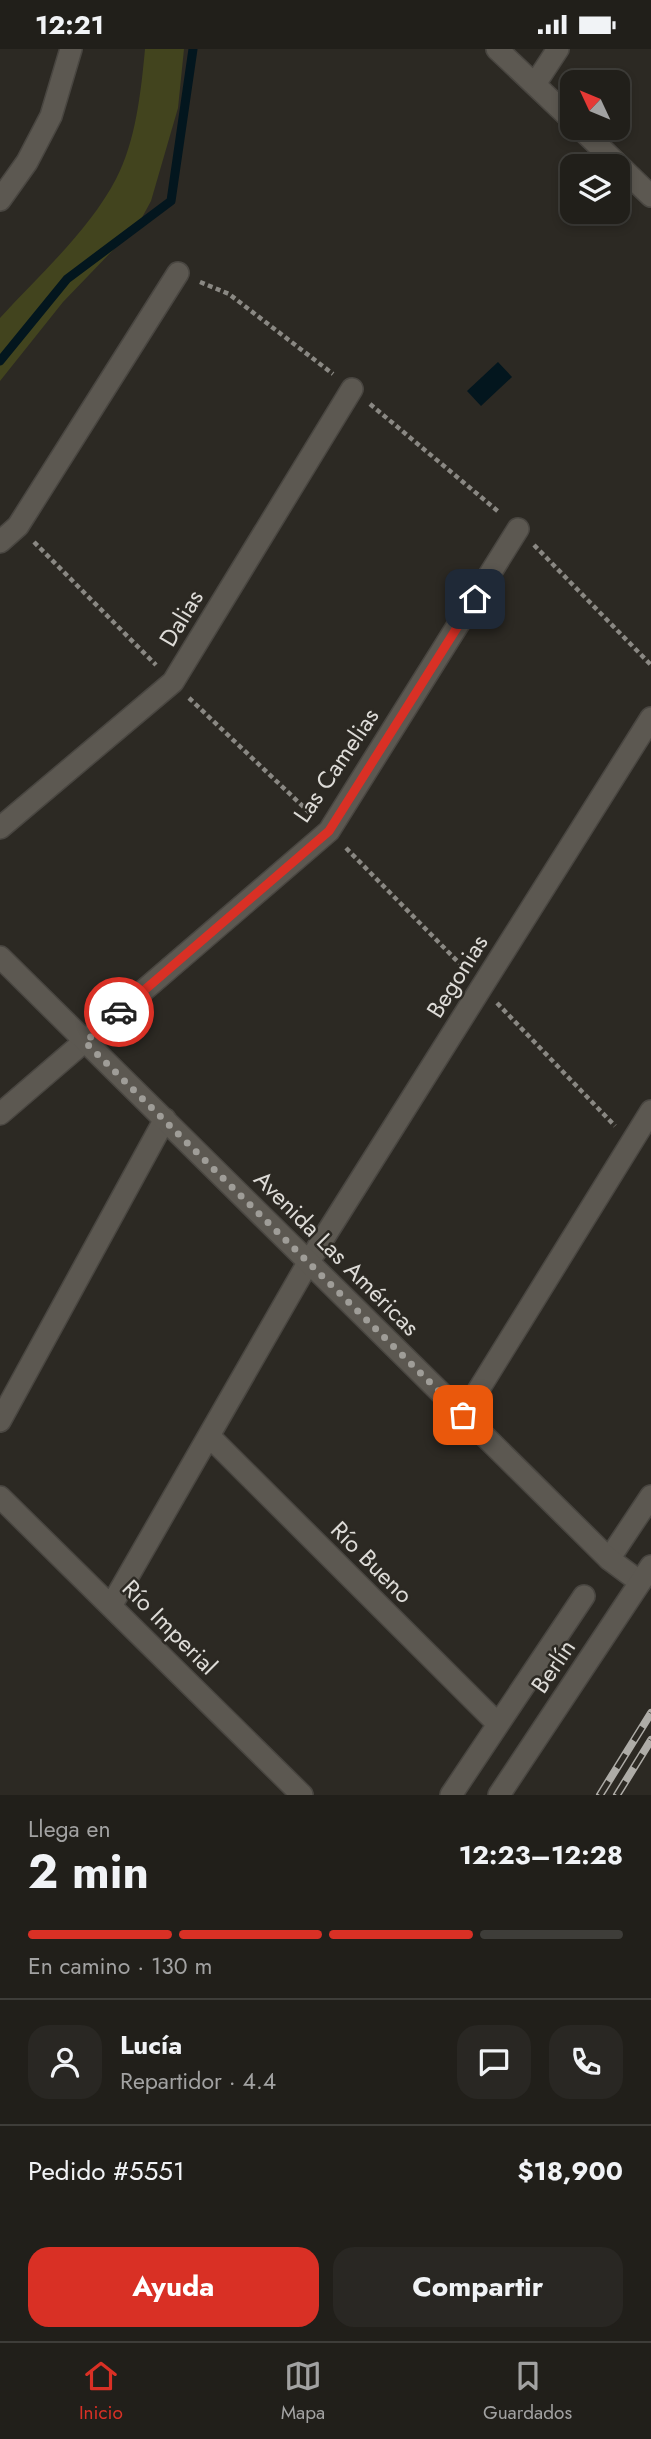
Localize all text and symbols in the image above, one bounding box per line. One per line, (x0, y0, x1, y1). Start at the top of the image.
text: 12:21 (35, 6, 104, 44)
north arrow (560, 70, 630, 140)
map controls (560, 70, 630, 224)
button: layers (560, 154, 630, 224)
pin (445, 569, 505, 629)
icon: home (456, 580, 494, 618)
street label: Dalias (150, 583, 212, 653)
street label: Las Camelias (285, 701, 387, 829)
street label: Begonias (418, 927, 496, 1025)
courier (84, 977, 154, 1047)
icon: car (100, 993, 138, 1031)
street label: Avenida Las Américas (246, 1162, 428, 1344)
pin (433, 1385, 493, 1445)
icon: bag (444, 1396, 482, 1434)
street label: Río Bueno (323, 1513, 421, 1611)
street label: Río Imperial (114, 1571, 226, 1683)
street label: Berlín (522, 1632, 584, 1700)
text: Llega en (28, 1812, 110, 1846)
text: 12:23–12:28 (459, 1836, 623, 1874)
text: 2 min (28, 1839, 149, 1905)
text: En camino · 130 m (28, 1949, 212, 1983)
button: person (28, 2025, 102, 2099)
button: chat (457, 2025, 531, 2099)
button: phone (549, 2025, 623, 2099)
text: Lucía (120, 2026, 182, 2064)
text: Repartidor · 4.4 (120, 2064, 276, 2098)
text: Pedido #5551 (28, 2152, 185, 2190)
text: $18,900 (517, 2152, 623, 2190)
button: Ayuda (28, 2247, 319, 2327)
button: Compartir (333, 2247, 623, 2327)
tab: Inicio (79, 2357, 123, 2426)
tab: Mapa (281, 2357, 325, 2426)
tab: Guardados (483, 2357, 572, 2426)

